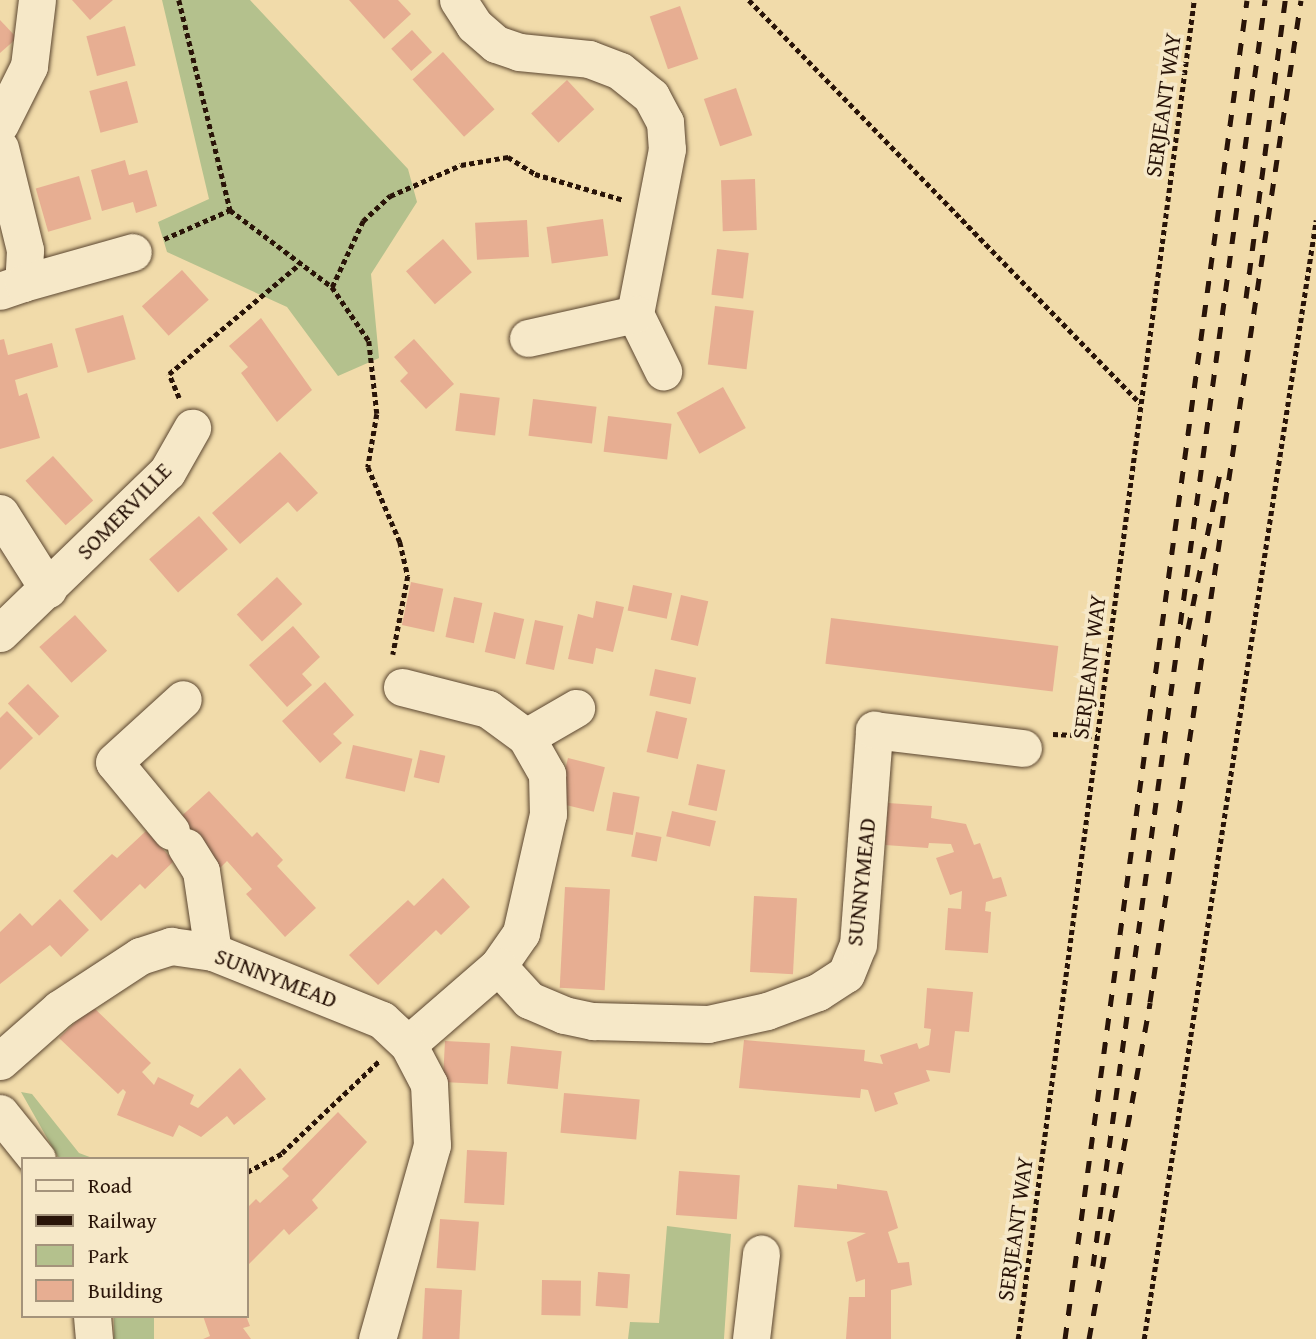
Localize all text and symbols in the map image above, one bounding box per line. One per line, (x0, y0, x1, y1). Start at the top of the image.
street label: SERJEANT WAY (1139, 31, 1187, 179)
street label: SOMERVILLE (71, 457, 177, 565)
street label: SERJEANT WAY (1066, 593, 1112, 741)
street label: SUNNYMEAD (841, 817, 881, 947)
street label: SUNNYMEAD (211, 942, 341, 1014)
street label: SERJEANT WAY (991, 1155, 1039, 1303)
legend (21, 1157, 248, 1318)
text: Road (88, 1170, 132, 1201)
text: Railway (88, 1205, 157, 1236)
text: Park (88, 1240, 129, 1271)
text: Building (88, 1275, 162, 1306)

